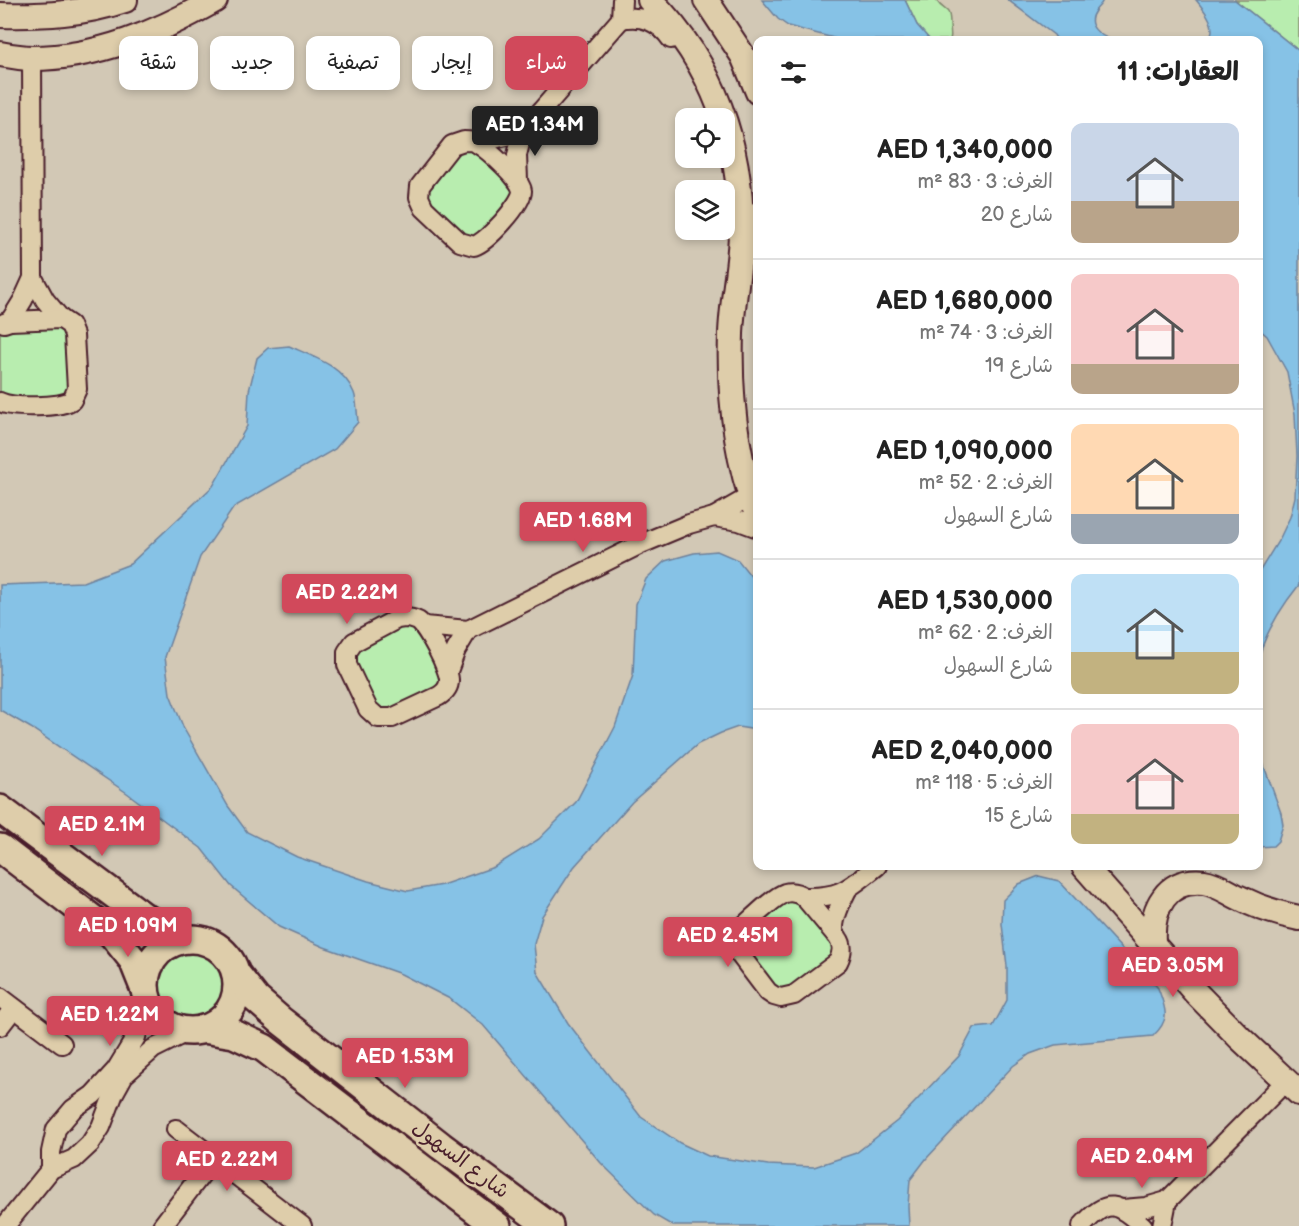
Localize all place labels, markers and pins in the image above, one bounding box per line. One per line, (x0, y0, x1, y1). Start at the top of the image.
pin: AED 1.34M (466, 106, 604, 157)
pin: AED 1.68M (514, 502, 652, 553)
pin: AED 2.22M (278, 574, 416, 625)
pin: AED 2.1M (40, 806, 164, 857)
pin: AED 1.09M (59, 907, 197, 958)
pin: AED 2.45M (659, 917, 797, 968)
pin: AED 3.05M (1104, 947, 1242, 998)
pin: AED 1.22M (41, 996, 179, 1047)
pin: AED 1.53M (336, 1038, 474, 1089)
pin: AED 2.04M (1073, 1138, 1211, 1189)
pin: AED 2.22M (158, 1141, 296, 1192)

